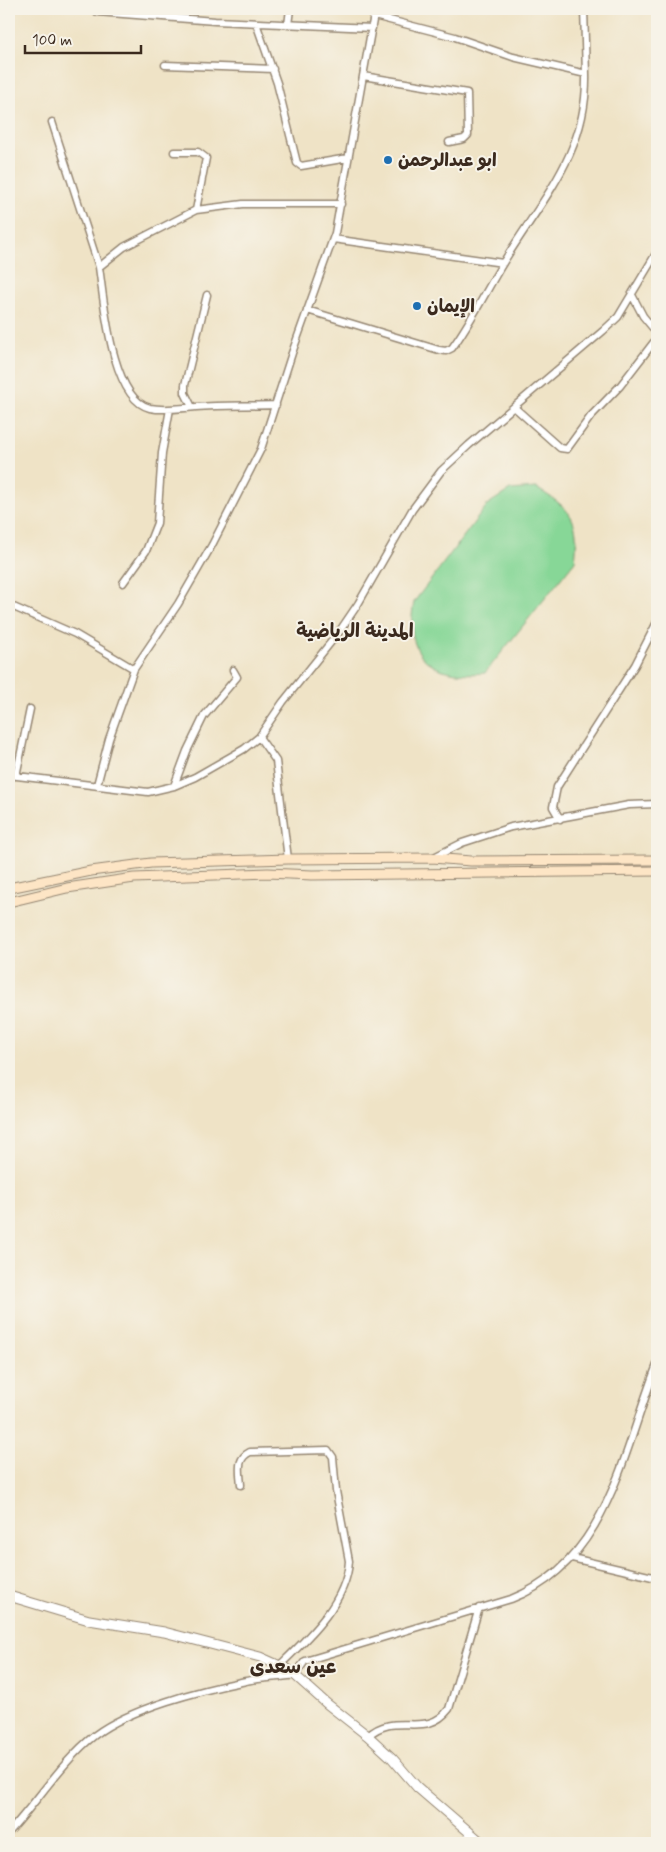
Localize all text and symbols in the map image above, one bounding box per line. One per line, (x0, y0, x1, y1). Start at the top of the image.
scale bar (25, 22, 141, 54)
text: 100 m (32, 31, 72, 51)
place label: ابو عبدالرحمن (398, 149, 497, 173)
marker: ابو عبدالرحمن (382, 154, 394, 166)
place label: الإيمان (427, 295, 475, 319)
marker: الإيمان (411, 300, 423, 312)
district label: المدينة الرياضية (296, 619, 414, 644)
district label: عين سعدى (250, 1654, 336, 1681)

